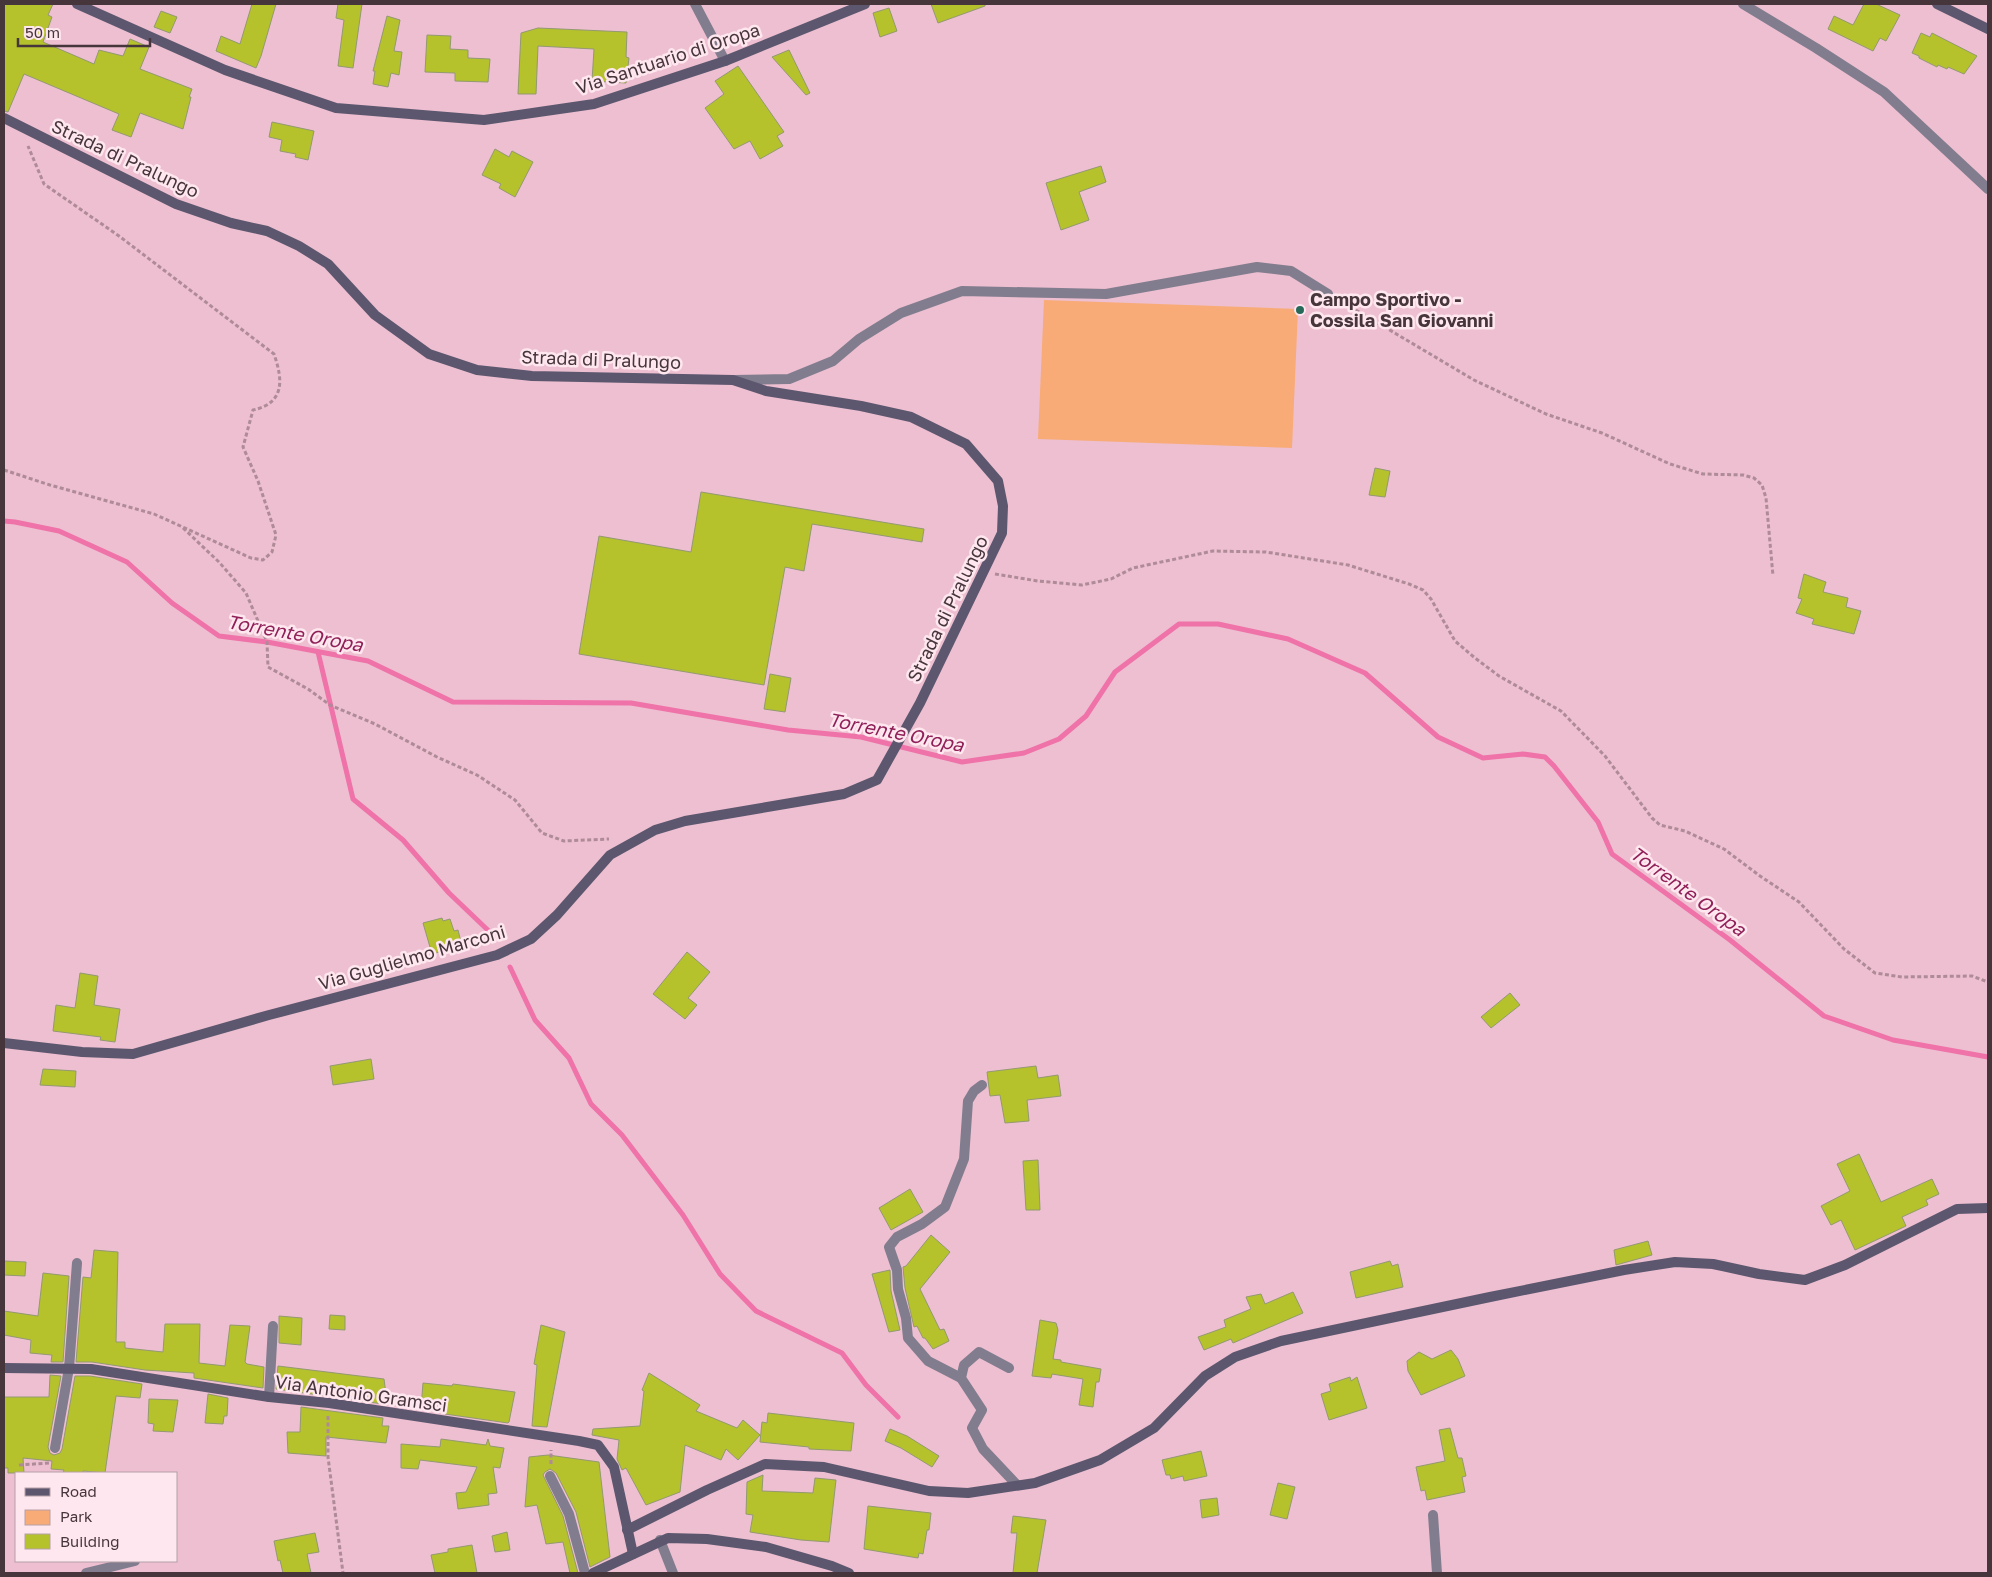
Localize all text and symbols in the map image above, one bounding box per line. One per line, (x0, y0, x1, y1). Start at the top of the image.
scale bar (18, 15, 150, 47)
street label: Via Santuario di Oropa (573, 18, 762, 98)
text: 50 m (25, 23, 60, 41)
street label: Strada di Pralungo (48, 114, 203, 202)
place label: Campo Sportivo - Cossila San Giovanni (1310, 288, 1494, 331)
marker: Campo Sportivo - Cossila San Giovanni (1294, 304, 1306, 316)
street label: Strada di Pralungo (521, 345, 681, 373)
street label: Strada di Pralungo (902, 532, 992, 685)
water label: Torrente Oropa (226, 609, 366, 656)
water label: Torrente Oropa (827, 707, 967, 756)
water label: Torrente Oropa (1626, 841, 1752, 941)
street label: Via Guglielmo Marconi (316, 920, 508, 994)
street label: Via Antonio Gramsci (274, 1370, 449, 1416)
legend (15, 1472, 178, 1562)
text: Road (60, 1482, 97, 1500)
text: Park (60, 1507, 93, 1525)
text: Building (60, 1532, 120, 1550)

